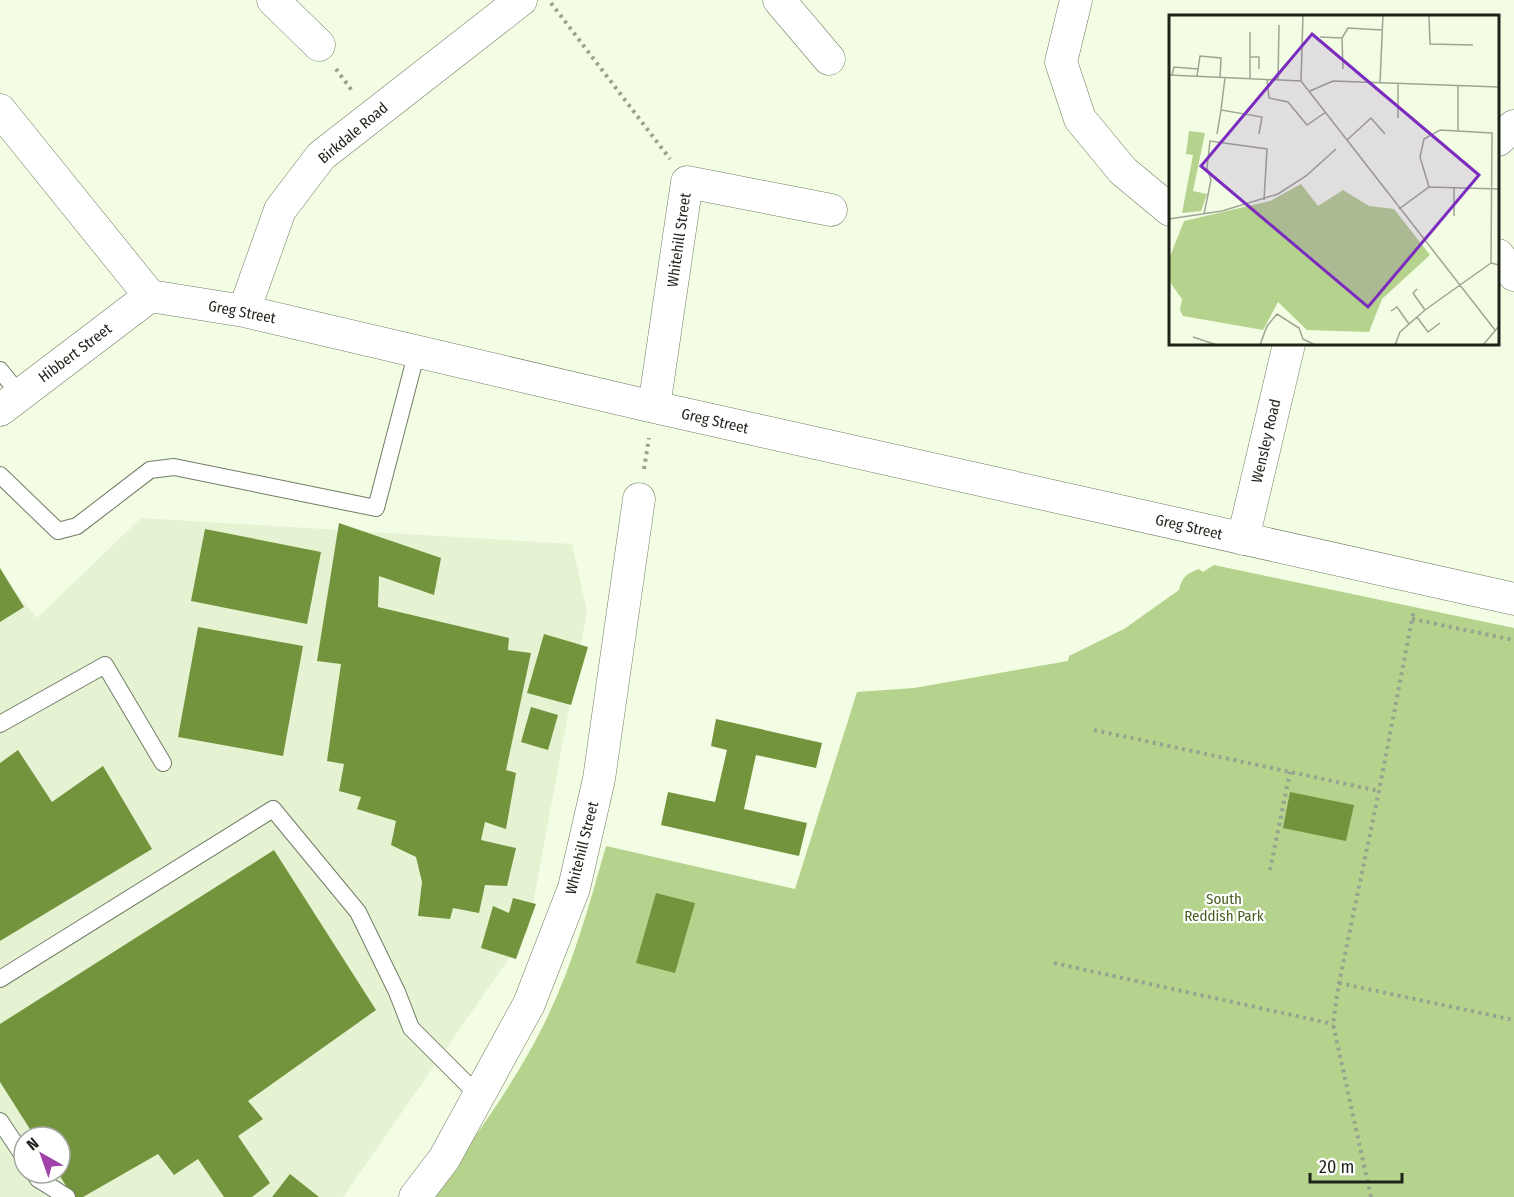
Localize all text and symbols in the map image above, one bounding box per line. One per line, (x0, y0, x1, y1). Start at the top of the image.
inset map (1169, 15, 1499, 345)
street label: Birkdale Road (315, 99, 391, 167)
street label: Whitehill Street (663, 192, 695, 288)
street label: Greg Street (207, 297, 277, 327)
street label: Hibbert Street (35, 320, 115, 386)
street label: Wensley Road (1248, 397, 1284, 485)
street label: Greg Street (680, 405, 750, 437)
street label: Greg Street (1154, 511, 1224, 543)
street label: Whitehill Street (562, 800, 602, 896)
park label: South Reddish Park (1184, 890, 1264, 925)
north arrow (12, 1125, 72, 1185)
text: N (23, 1134, 42, 1154)
scale bar (1310, 1146, 1402, 1184)
text: 20 m (1319, 1156, 1354, 1178)

